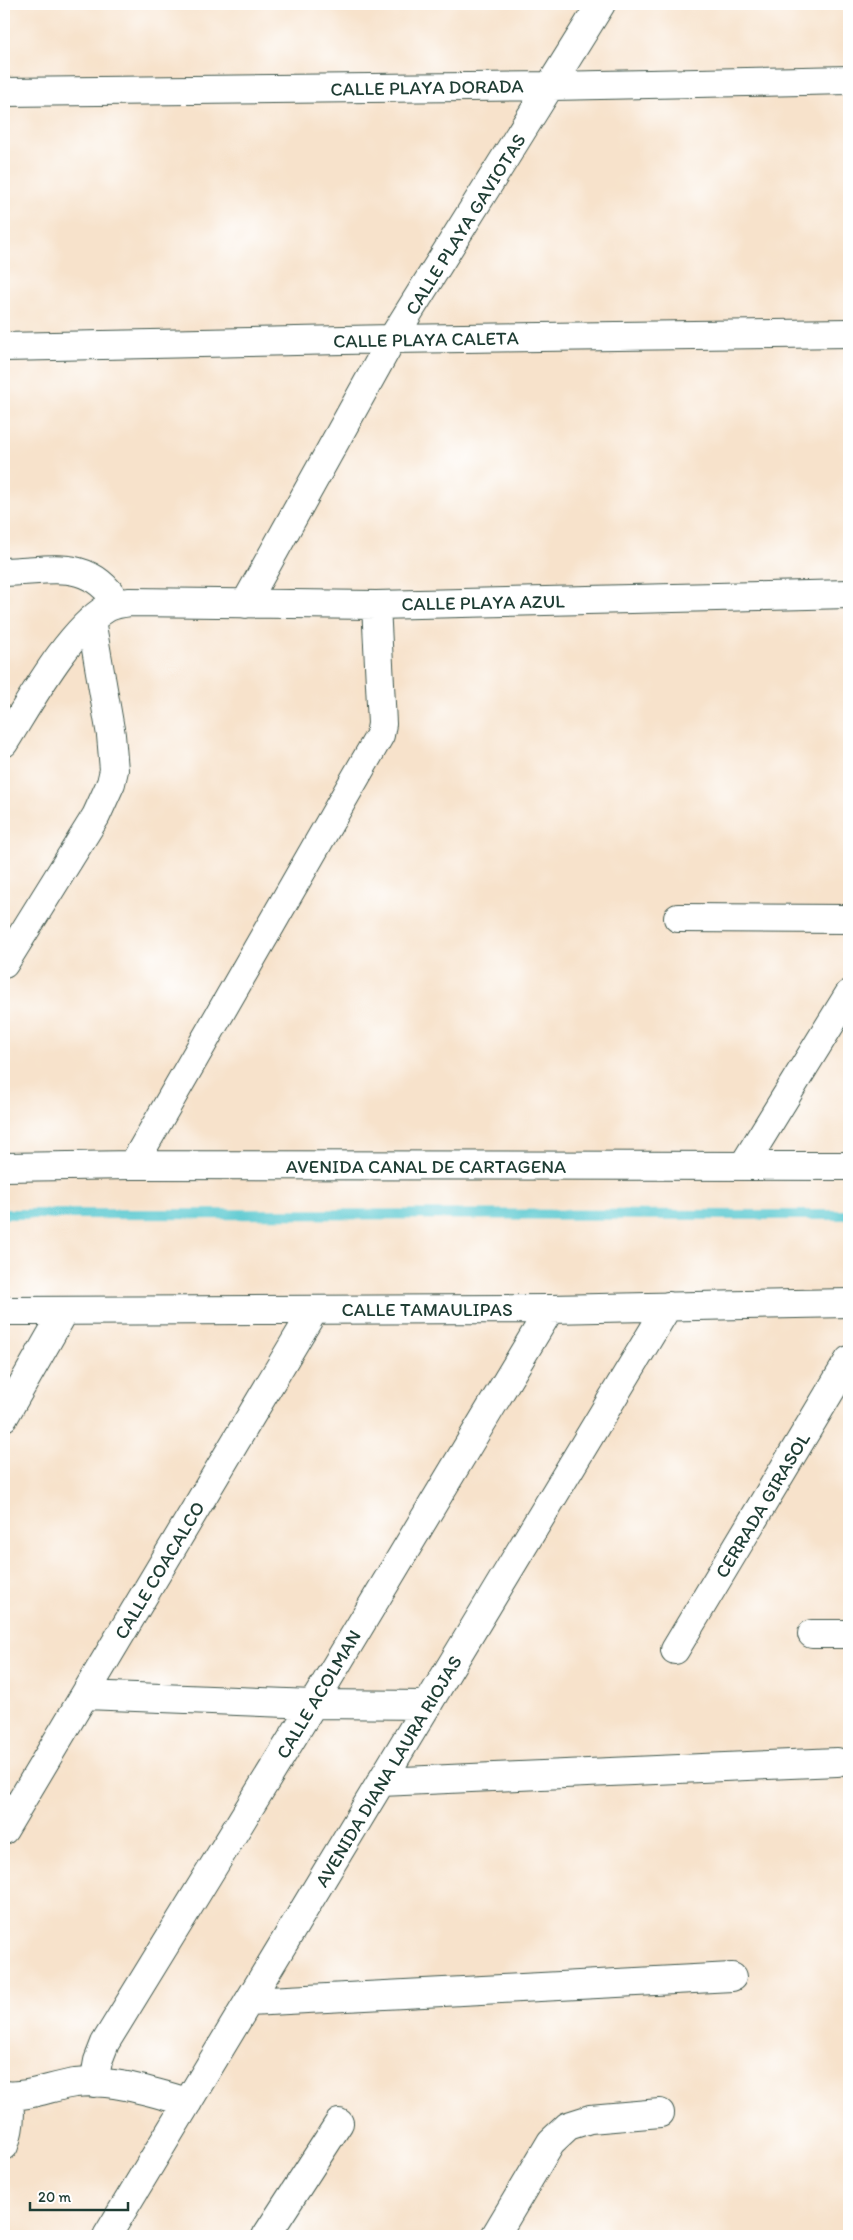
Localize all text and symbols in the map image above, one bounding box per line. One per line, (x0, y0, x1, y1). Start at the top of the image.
street label: CALLE PLAYA DORADA (330, 74, 524, 101)
street label: CALLE PLAYA GAVIOTAS (400, 129, 531, 319)
street label: CALLE PLAYA CALETA (333, 326, 519, 353)
street label: CALLE PLAYA AZUL (401, 590, 565, 615)
street label: AVENIDA CANAL DE CARTAGENA (286, 1155, 566, 1178)
street label: CALLE TAMAULIPAS (341, 1298, 513, 1321)
street label: CERRADA GIRASOL (710, 1428, 815, 1582)
street label: CALLE COACALCO (109, 1497, 210, 1643)
street label: CALLE ACOLMAN (271, 1626, 366, 1763)
street label: AVENIDA DIANA LAURA RIOJAS (310, 1651, 467, 1891)
scale bar (30, 2180, 128, 2212)
text: 20 m (38, 2188, 72, 2206)

